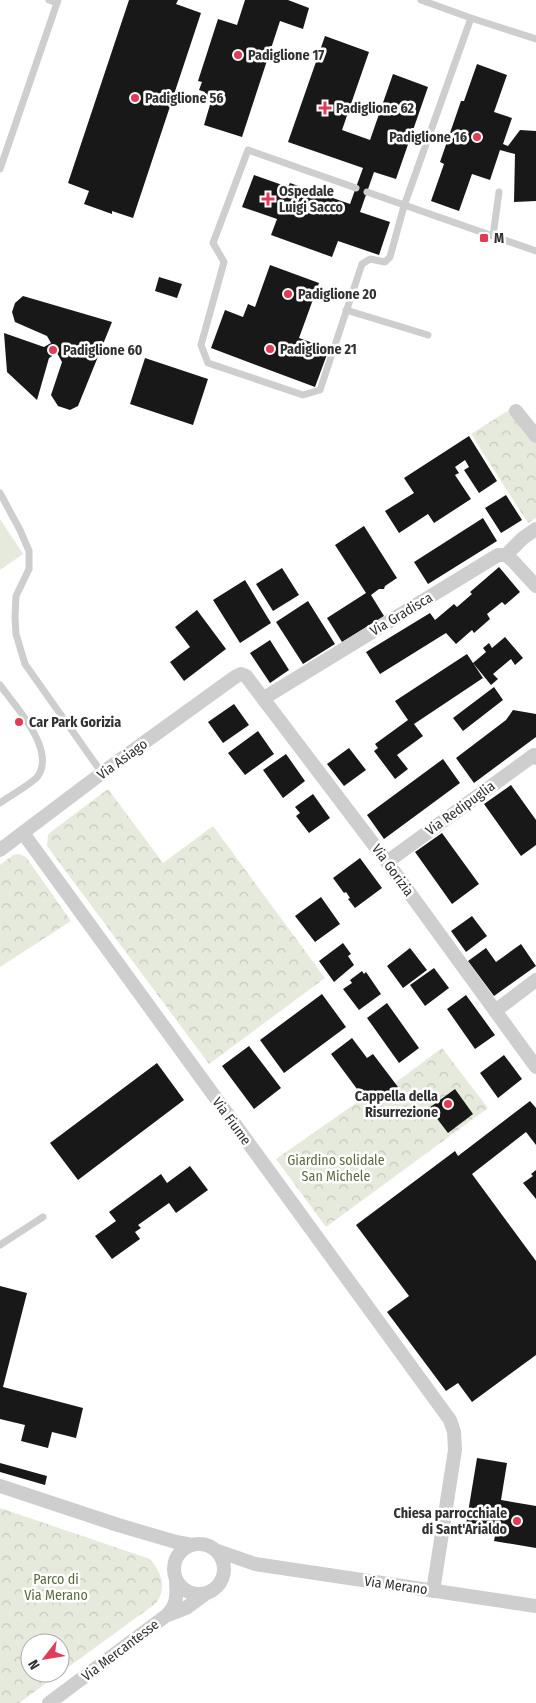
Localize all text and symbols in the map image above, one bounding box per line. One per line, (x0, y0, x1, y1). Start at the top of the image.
place label: Padiglione 17 (248, 47, 324, 64)
marker: Padiglione 17 (232, 49, 244, 61)
place label: Padiglione 56 (145, 90, 224, 107)
marker: Padiglione 56 (129, 92, 141, 104)
place label: Padiglione 62 (336, 100, 415, 117)
marker: Padiglione 62 (318, 101, 332, 115)
place label: Padiglione 16 (389, 129, 467, 146)
marker: Padiglione 16 (471, 131, 483, 143)
place label: Ospedale Luigi Sacco (279, 183, 344, 216)
marker: Ospedale Luigi Sacco (261, 192, 275, 206)
place label: M (494, 230, 504, 247)
marker: M (478, 232, 490, 244)
place label: Padiglione 20 (298, 286, 377, 303)
marker: Padiglione 20 (282, 288, 294, 300)
place label: Padiglione 21 (280, 341, 357, 358)
place label: Padiglione 60 (63, 342, 143, 359)
marker: Padiglione 21 (264, 343, 276, 355)
marker: Padiglione 60 (47, 344, 59, 356)
street label: Via Gradisca (367, 589, 436, 640)
place label: Car Park Gorizia (29, 714, 121, 731)
marker: Car Park Gorizia (13, 716, 25, 728)
street label: Via Asiago (94, 735, 151, 783)
street label: Via Redipuglia (422, 777, 498, 839)
street label: Via Gorizia (368, 841, 417, 900)
place label: Cappella della Risurrezione (355, 1088, 438, 1121)
street label: Via Fiume (209, 1094, 255, 1149)
marker: Cappella della Risurrezione (442, 1098, 454, 1110)
park label: Giardino solidale San Michele (287, 1152, 385, 1185)
place label: Chiesa parrocchiale di Sant'Arialdo (393, 1505, 508, 1538)
marker: Chiesa parrocchiale di Sant'Arialdo (511, 1515, 523, 1527)
park label: Parco di Via Merano (24, 1571, 88, 1604)
street label: Via Merano (363, 1573, 429, 1598)
street label: Via Mercantesse (78, 1616, 162, 1685)
north arrow (20, 1633, 70, 1683)
text: N (25, 1656, 44, 1672)

